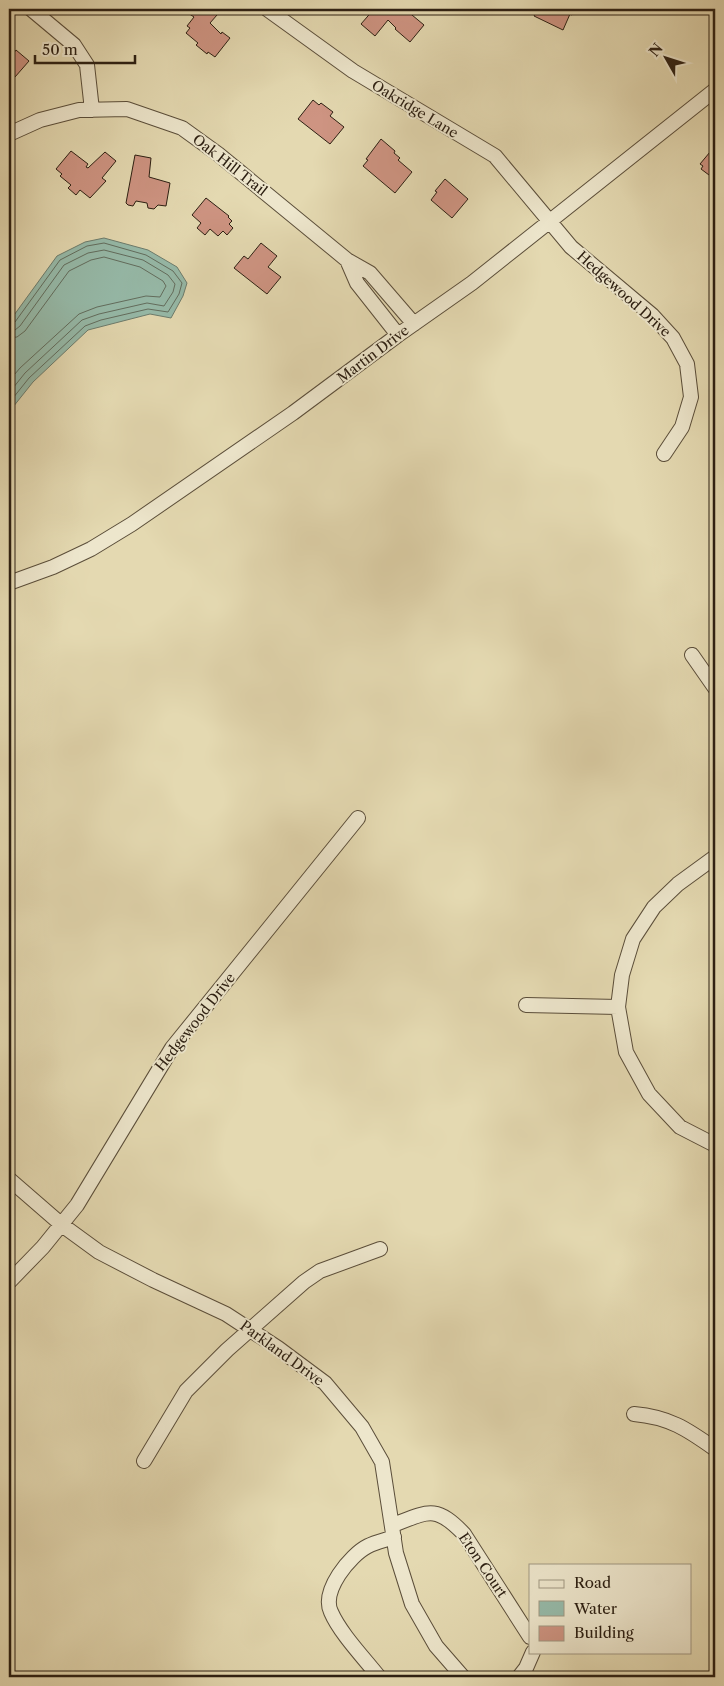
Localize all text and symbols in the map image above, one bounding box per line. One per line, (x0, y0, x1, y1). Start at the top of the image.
scale bar (35, 32, 135, 64)
north arrow (642, 32, 692, 82)
text: N (645, 39, 667, 60)
text: 50 m (42, 40, 78, 59)
street label: Oakridge Lane (368, 76, 462, 142)
street label: Oak Hill Trail (189, 130, 271, 200)
street label: Hedgewood Drive (573, 247, 675, 341)
street label: Martin Drive (333, 321, 413, 387)
street label: Hedgewood Drive (151, 969, 239, 1075)
street label: Parkland Drive (237, 1317, 328, 1390)
street label: Eton Court (455, 1529, 511, 1601)
legend (529, 1564, 692, 1654)
text: Road (574, 1573, 611, 1592)
text: Water (573, 1599, 618, 1618)
text: Building (574, 1623, 634, 1642)

